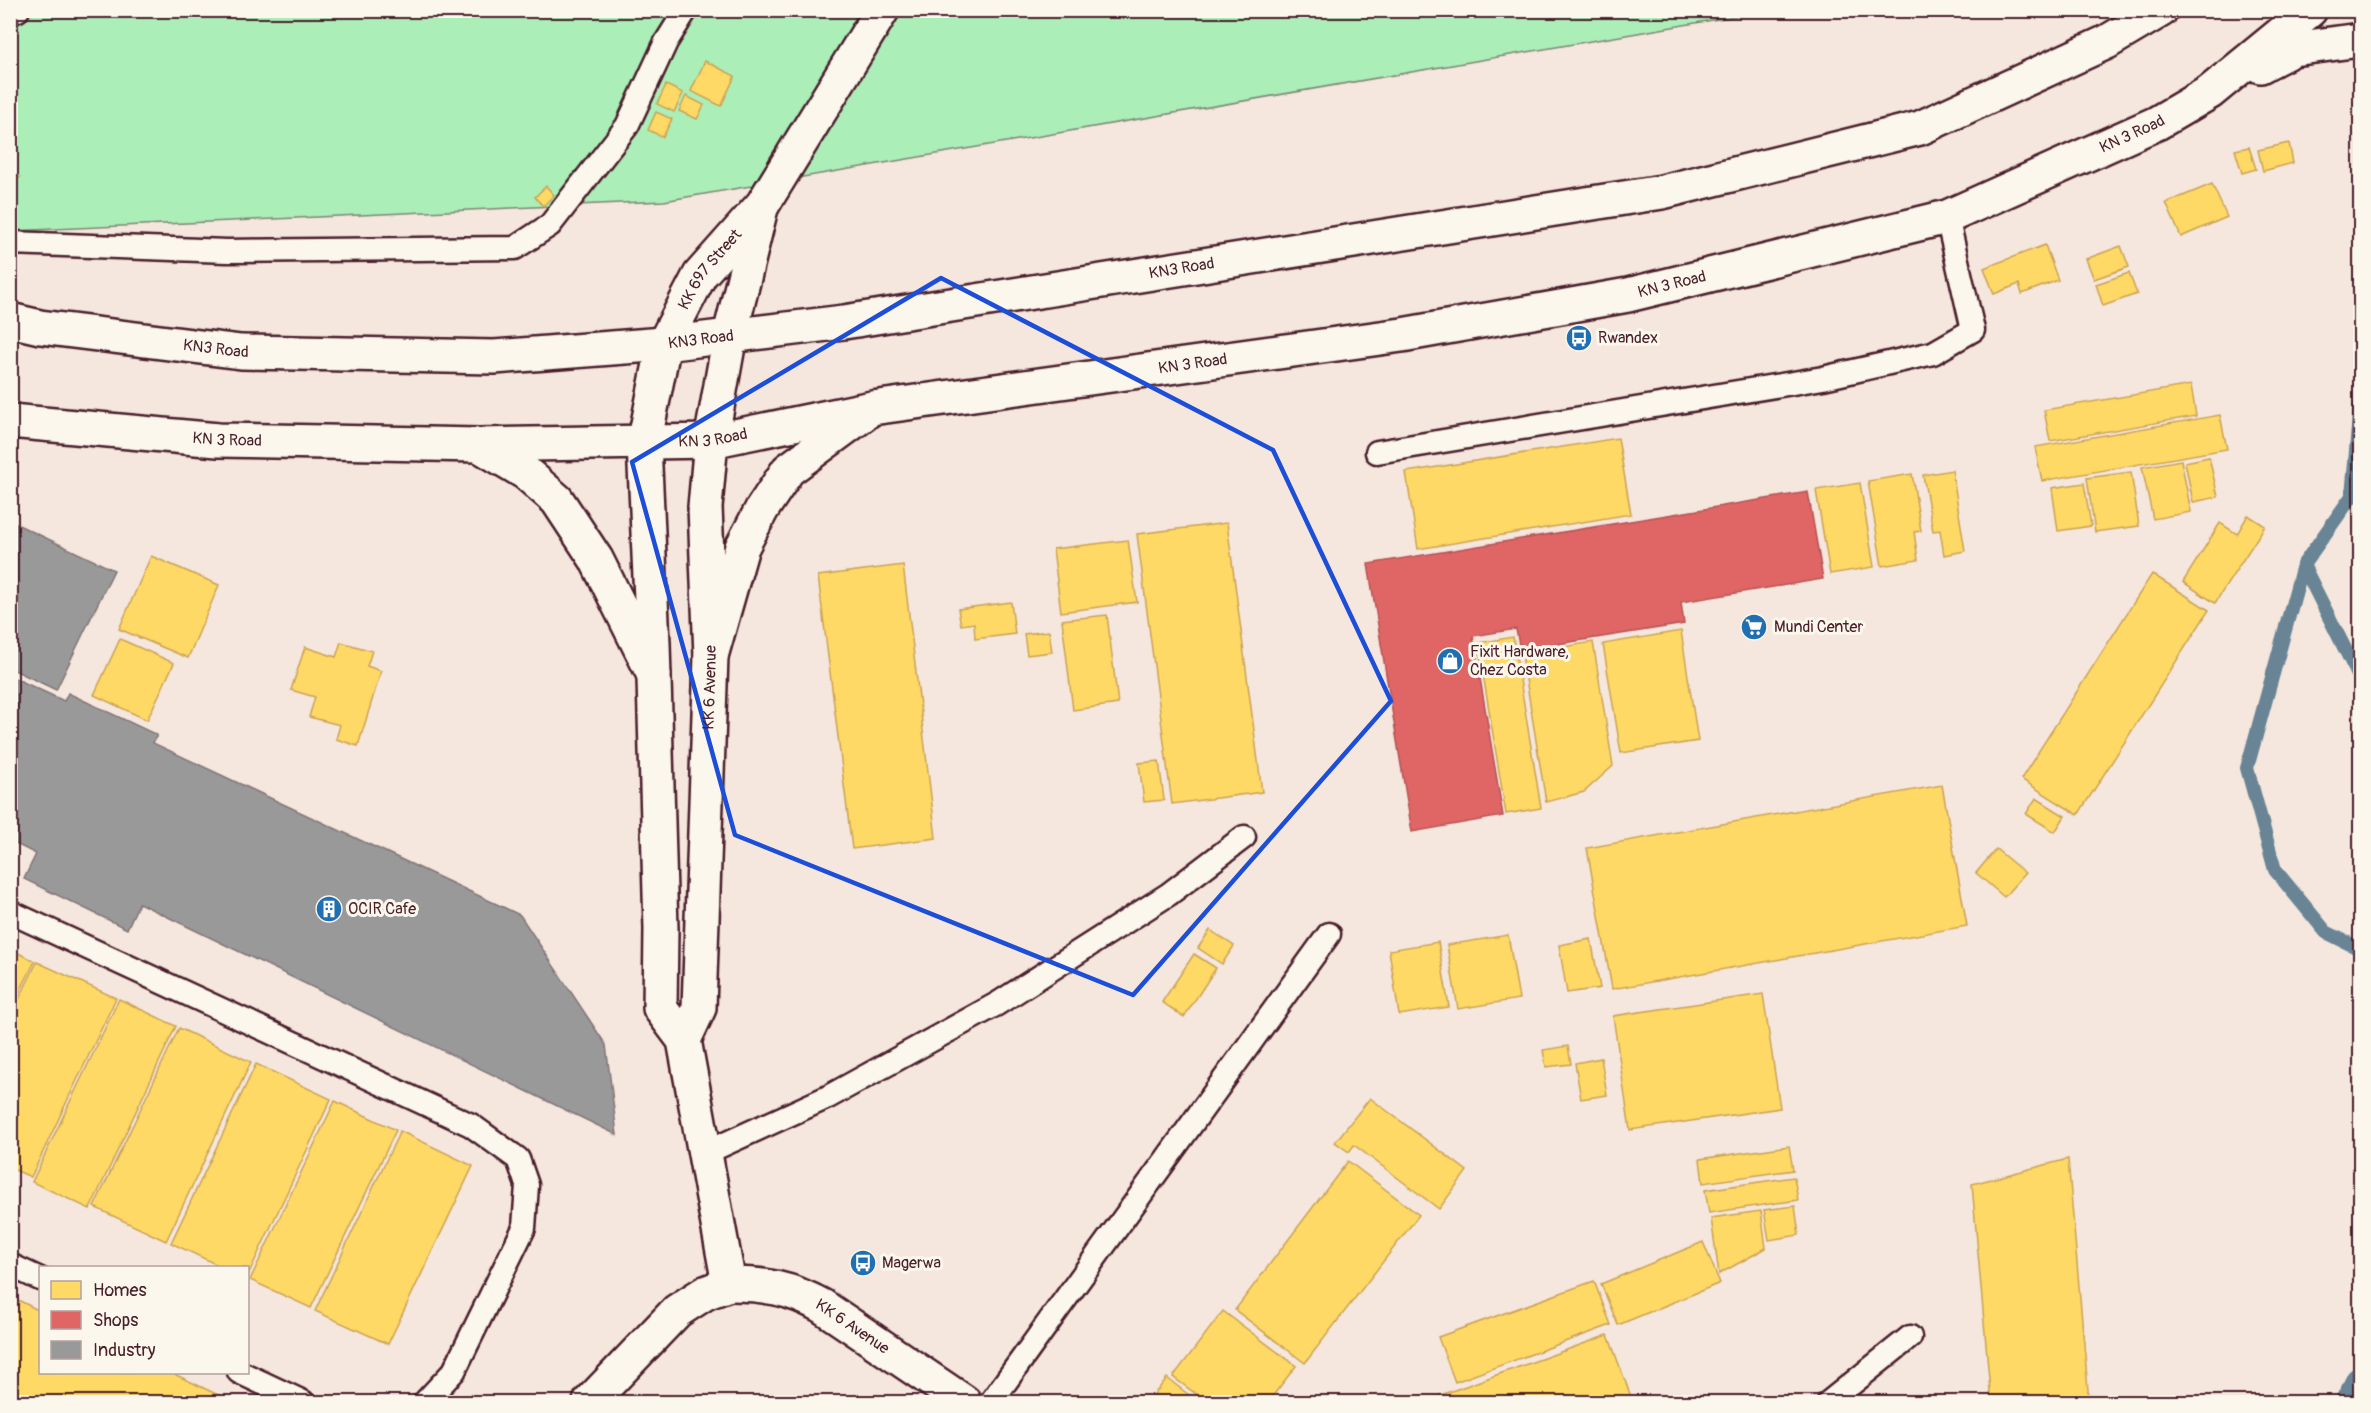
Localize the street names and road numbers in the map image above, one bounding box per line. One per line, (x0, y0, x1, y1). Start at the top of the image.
street label: KN 3 Road (2096, 111, 2169, 157)
street label: KK 697 Street (674, 225, 746, 313)
street label: KN3 Road (1147, 253, 1216, 283)
street label: KN 3 Road (1636, 266, 1708, 302)
street label: KN3 Road (667, 326, 735, 353)
street label: KN3 Road (182, 335, 249, 362)
street label: KN 3 Road (1157, 349, 1228, 378)
street label: KN 3 Road (678, 424, 749, 452)
street label: KN 3 Road (192, 428, 262, 451)
street label: KK 6 Avenue (698, 645, 721, 730)
street label: KK 6 Avenue (812, 1295, 893, 1359)

